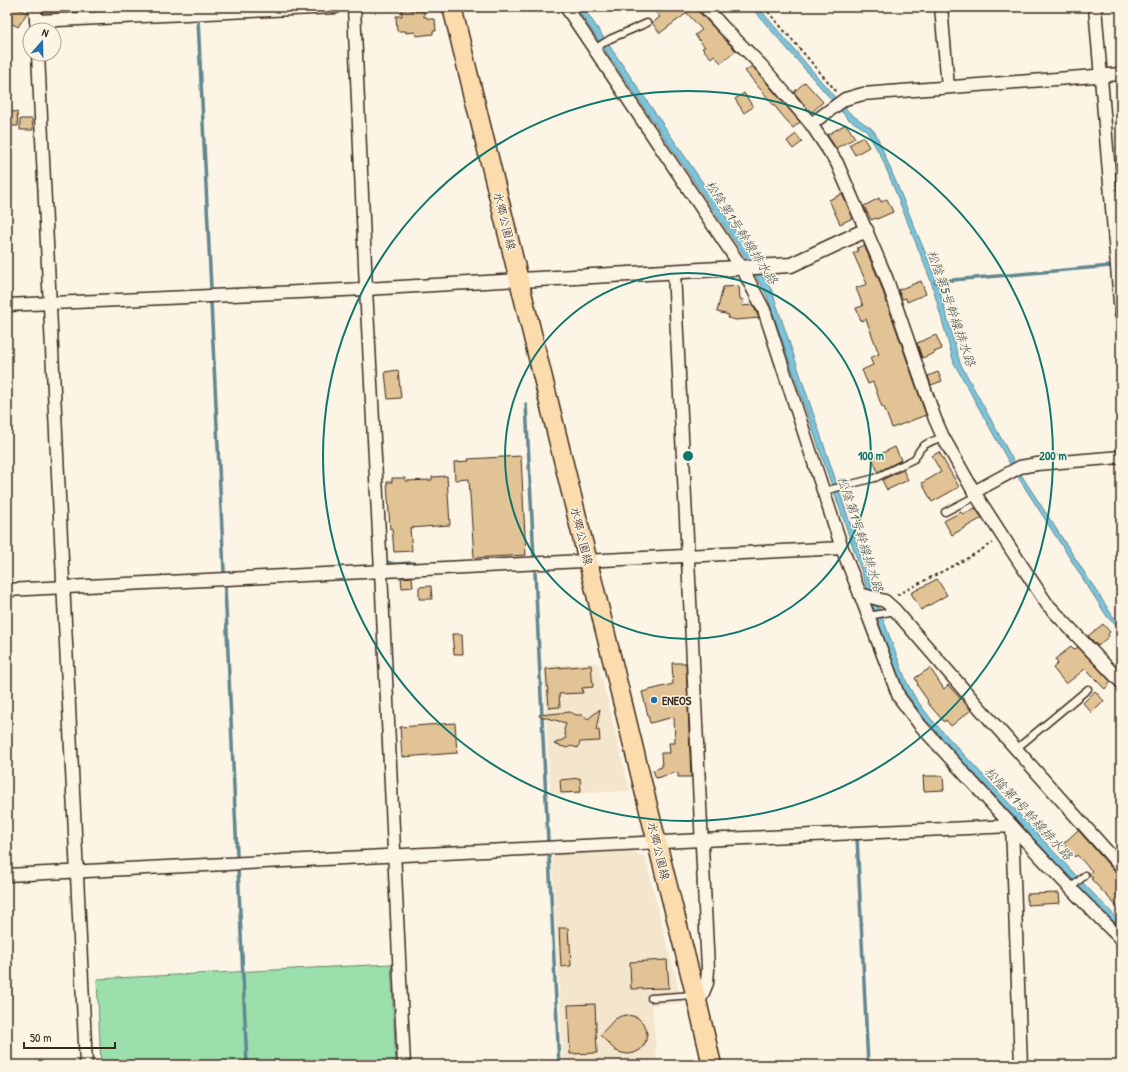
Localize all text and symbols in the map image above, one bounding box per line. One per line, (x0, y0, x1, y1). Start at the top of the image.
north arrow (22, 22, 62, 62)
text: N (40, 25, 51, 40)
water label: 松陰第1号幹線排水路 (701, 176, 783, 289)
street label: 水郷公園線 (489, 190, 521, 252)
water label: 松陰第5号幹線排水路 (924, 247, 981, 370)
text: 100 m (858, 447, 884, 464)
text: 200 m (1039, 447, 1067, 464)
centre of rings (681, 449, 695, 463)
water label: 松陰第1号幹線排水路 (834, 473, 889, 596)
street label: 水郷公園線 (566, 505, 598, 567)
place label: ENEOS (662, 692, 692, 709)
marker: ENEOS (649, 695, 659, 705)
water label: 松陰第1号幹線排水路 (981, 762, 1078, 864)
street label: 水郷公園線 (643, 820, 675, 882)
scale bar (24, 1024, 115, 1050)
text: 50 m (30, 1029, 51, 1046)

